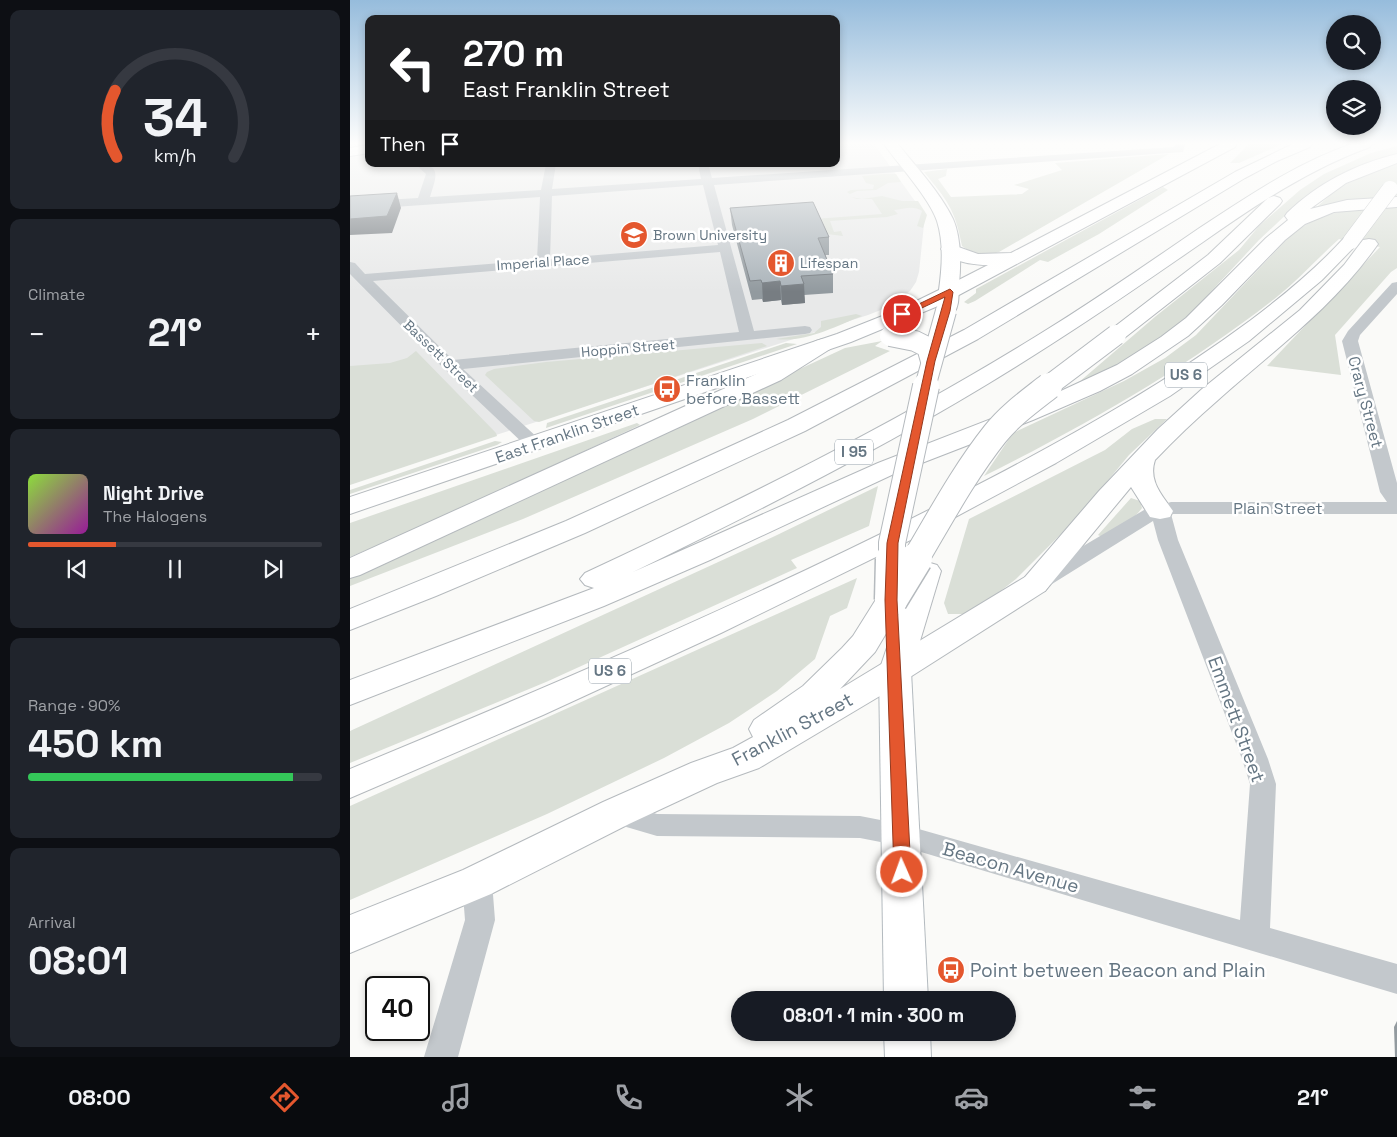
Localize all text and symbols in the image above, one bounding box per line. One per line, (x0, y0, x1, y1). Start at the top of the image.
map controls (1326, 15, 1381, 135)
button: search (1326, 15, 1381, 70)
text: 270 m (463, 32, 564, 76)
icon: left (380, 35, 445, 100)
text: East Franklin Street (463, 75, 670, 103)
button: layers (1326, 80, 1381, 135)
text: 34 (143, 85, 207, 151)
icon: arrive (436, 130, 464, 158)
text: Then (380, 132, 426, 157)
text: km/h (154, 144, 196, 167)
school or university icon: Brown University (619, 220, 649, 250)
place label: Brown University (653, 226, 767, 244)
building icon: Lifespan (766, 248, 796, 278)
street label: Imperial Place (496, 250, 590, 274)
place label: Lifespan (800, 254, 858, 272)
text: Climate (28, 284, 85, 305)
pin (881, 293, 923, 335)
icon: arrive (888, 300, 916, 328)
text: 21° (148, 309, 202, 357)
text: − (28, 316, 45, 352)
text: + (305, 316, 322, 352)
street label: Bassett Street (400, 316, 482, 396)
street label: Hoppin Street (580, 335, 676, 361)
street label: Crary Street (1343, 354, 1388, 450)
road number: US 6 (1165, 362, 1207, 388)
place label: Franklin before Bassett (686, 370, 800, 409)
bus stop icon: Franklin before Bassett (652, 374, 682, 404)
street label: East Franklin Street (493, 399, 642, 468)
road number: I 95 (835, 440, 873, 464)
text: Night Drive (103, 481, 204, 506)
street label: Plain Street (1233, 498, 1323, 519)
text: The Halogens (103, 506, 207, 527)
icon: previous (63, 555, 91, 583)
icon: pause (161, 555, 189, 583)
icon: next (259, 555, 287, 583)
street label: Emmett Street (1202, 653, 1271, 786)
road number: US 6 (589, 658, 631, 684)
street label: Franklin Street (727, 687, 857, 772)
text: Range · 90% (28, 695, 120, 716)
text: 450 km (28, 720, 163, 768)
street label: Beacon Avenue (940, 836, 1082, 899)
position arrow (875, 845, 927, 897)
text: Arrival (28, 912, 76, 933)
text: 08:01 (28, 937, 129, 985)
bus stop icon: Point between Beacon and Plain (936, 955, 966, 985)
place label: Point between Beacon and Plain (970, 958, 1266, 983)
speed limit sign: 40 (365, 976, 430, 1041)
text: 08:01 · 1 min · 300 m (783, 1003, 964, 1028)
icon: directions (267, 1080, 302, 1115)
icon: music (439, 1080, 474, 1115)
icon: phone (611, 1080, 646, 1115)
icon: climate (782, 1080, 817, 1115)
icon: car (954, 1080, 989, 1115)
icon: filters (1125, 1080, 1160, 1115)
text: 08:00 (68, 1083, 131, 1111)
text: 21° (1297, 1083, 1329, 1111)

